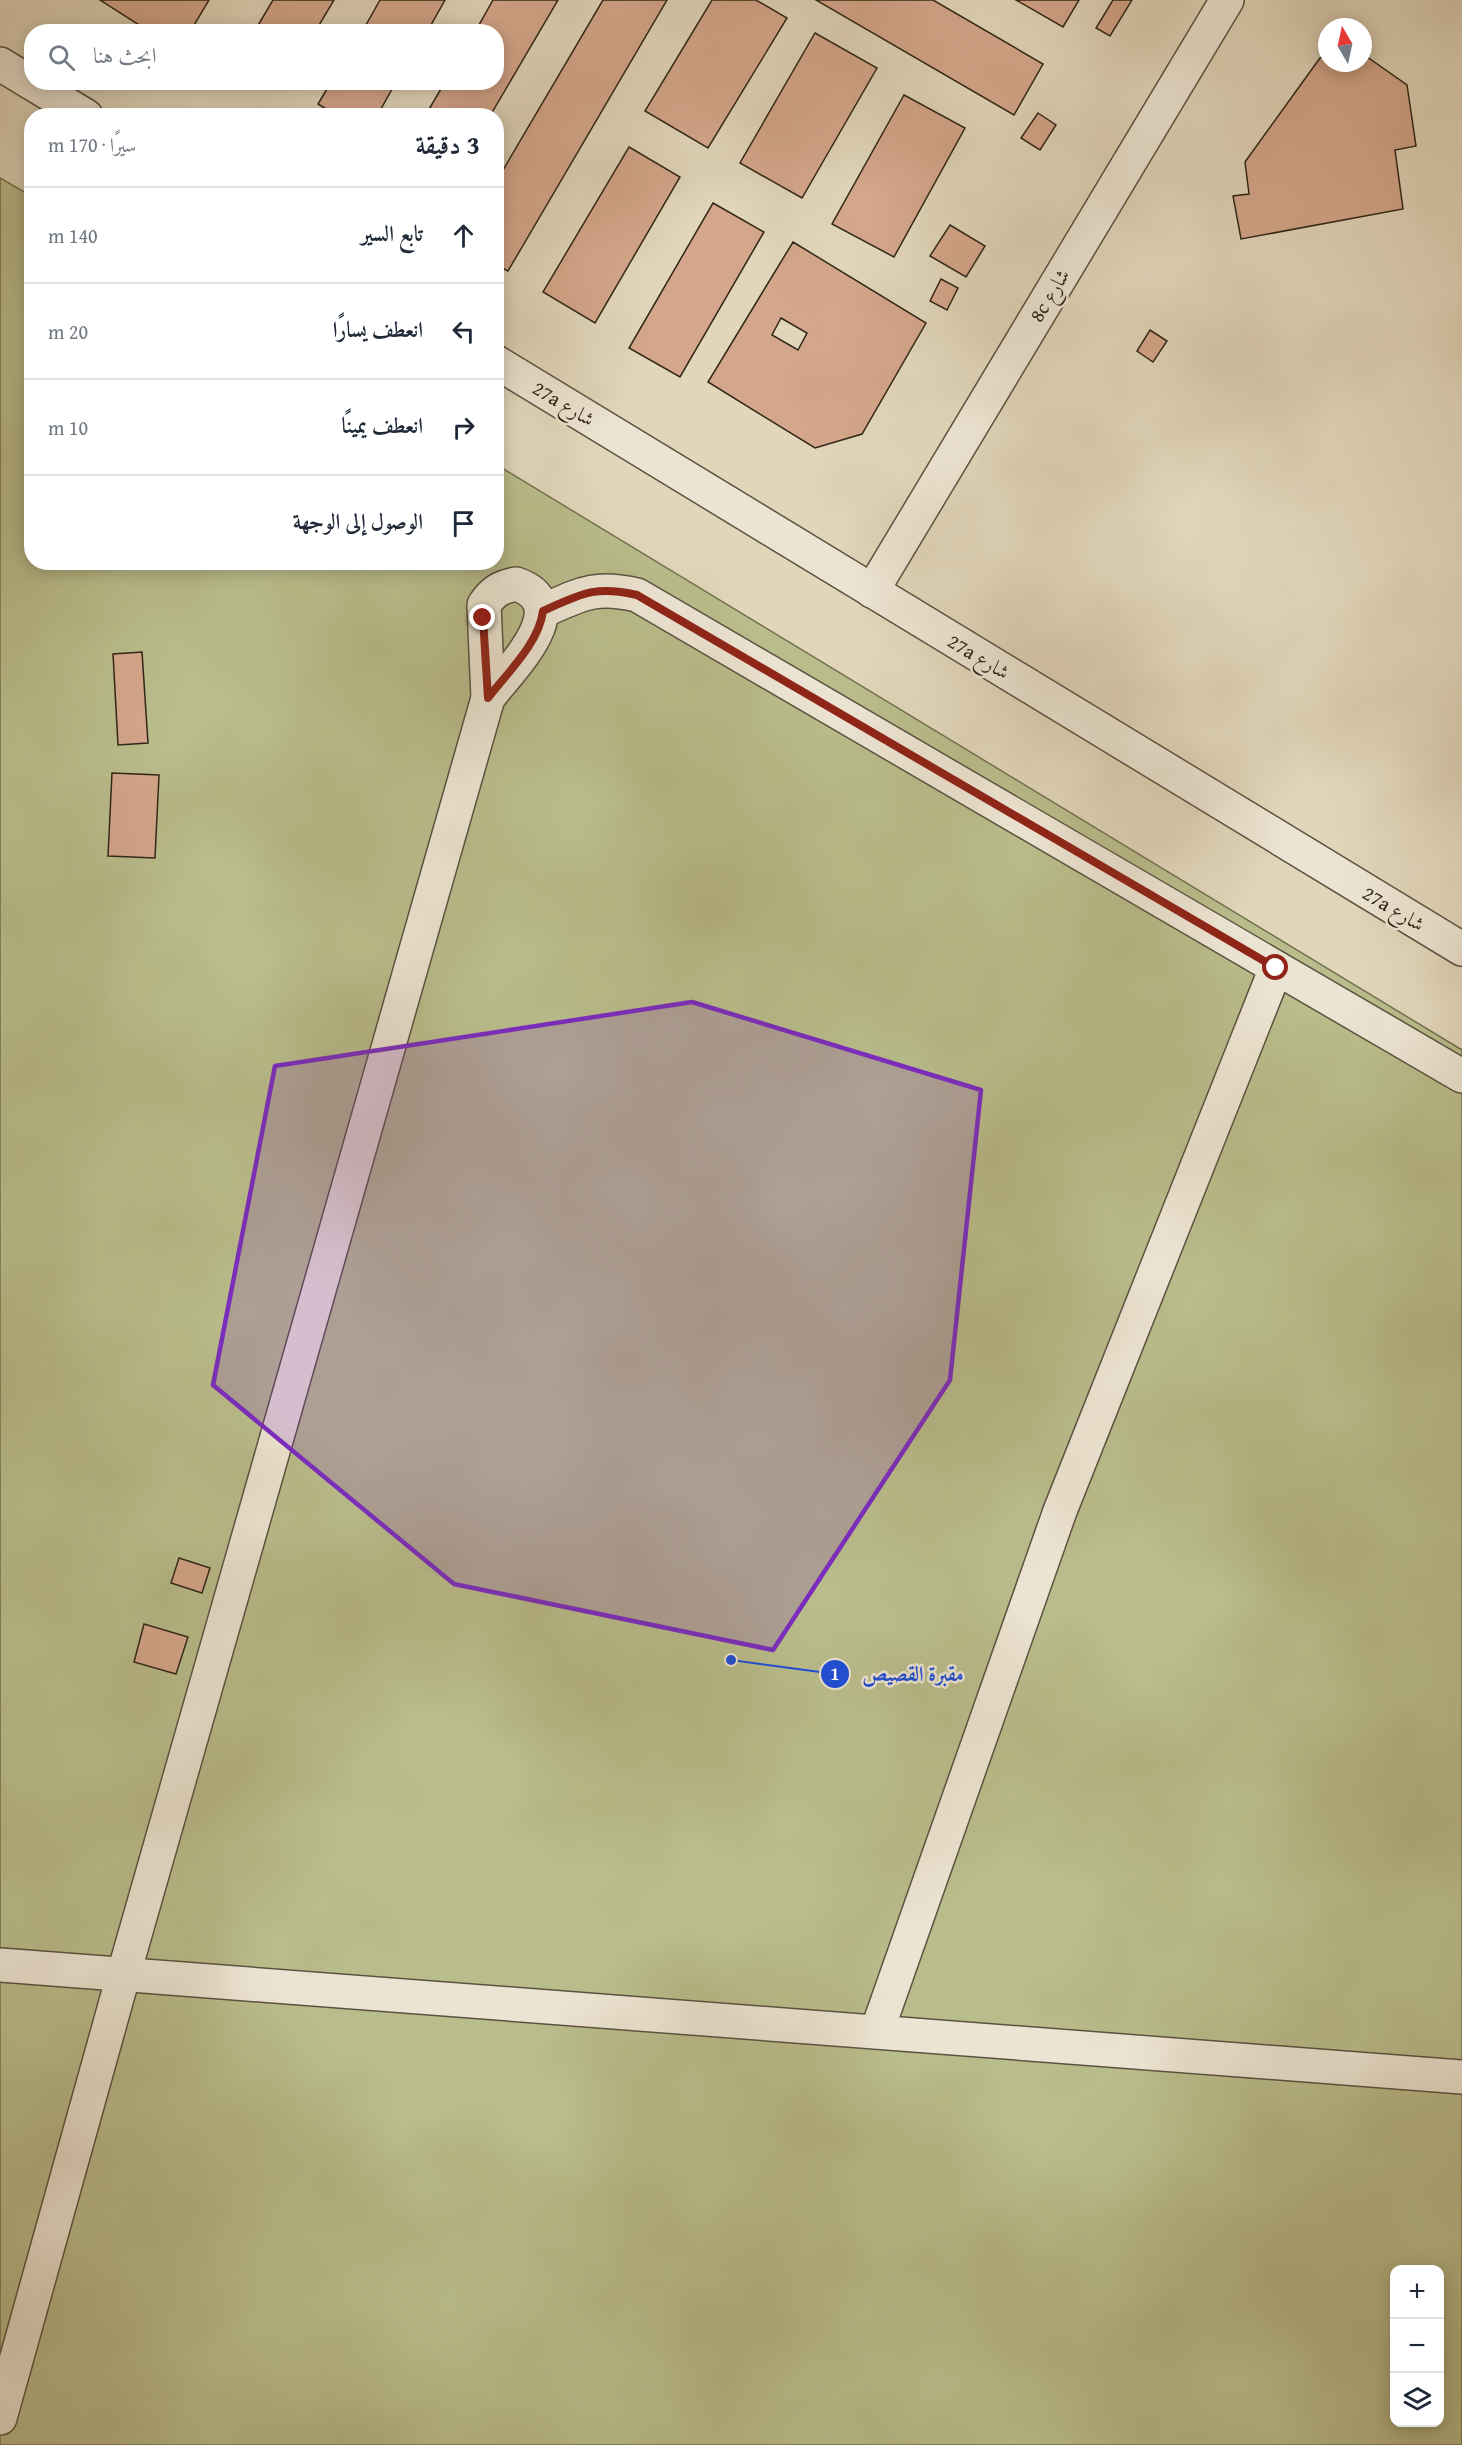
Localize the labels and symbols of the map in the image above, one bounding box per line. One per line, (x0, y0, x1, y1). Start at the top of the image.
north arrow (1318, 18, 1372, 72)
street label: 8c شارع (1022, 263, 1080, 329)
street label: 27a شارع (525, 373, 601, 436)
route end (469, 604, 495, 630)
street label: 27a شارع (940, 626, 1016, 689)
street label: 27a شارع (1355, 878, 1431, 941)
route start (1262, 954, 1288, 980)
callout: مقبرة القصيص (820, 1654, 976, 1693)
text: مقبرة القصيص (862, 1658, 964, 1689)
text: 1 (830, 1660, 840, 1687)

